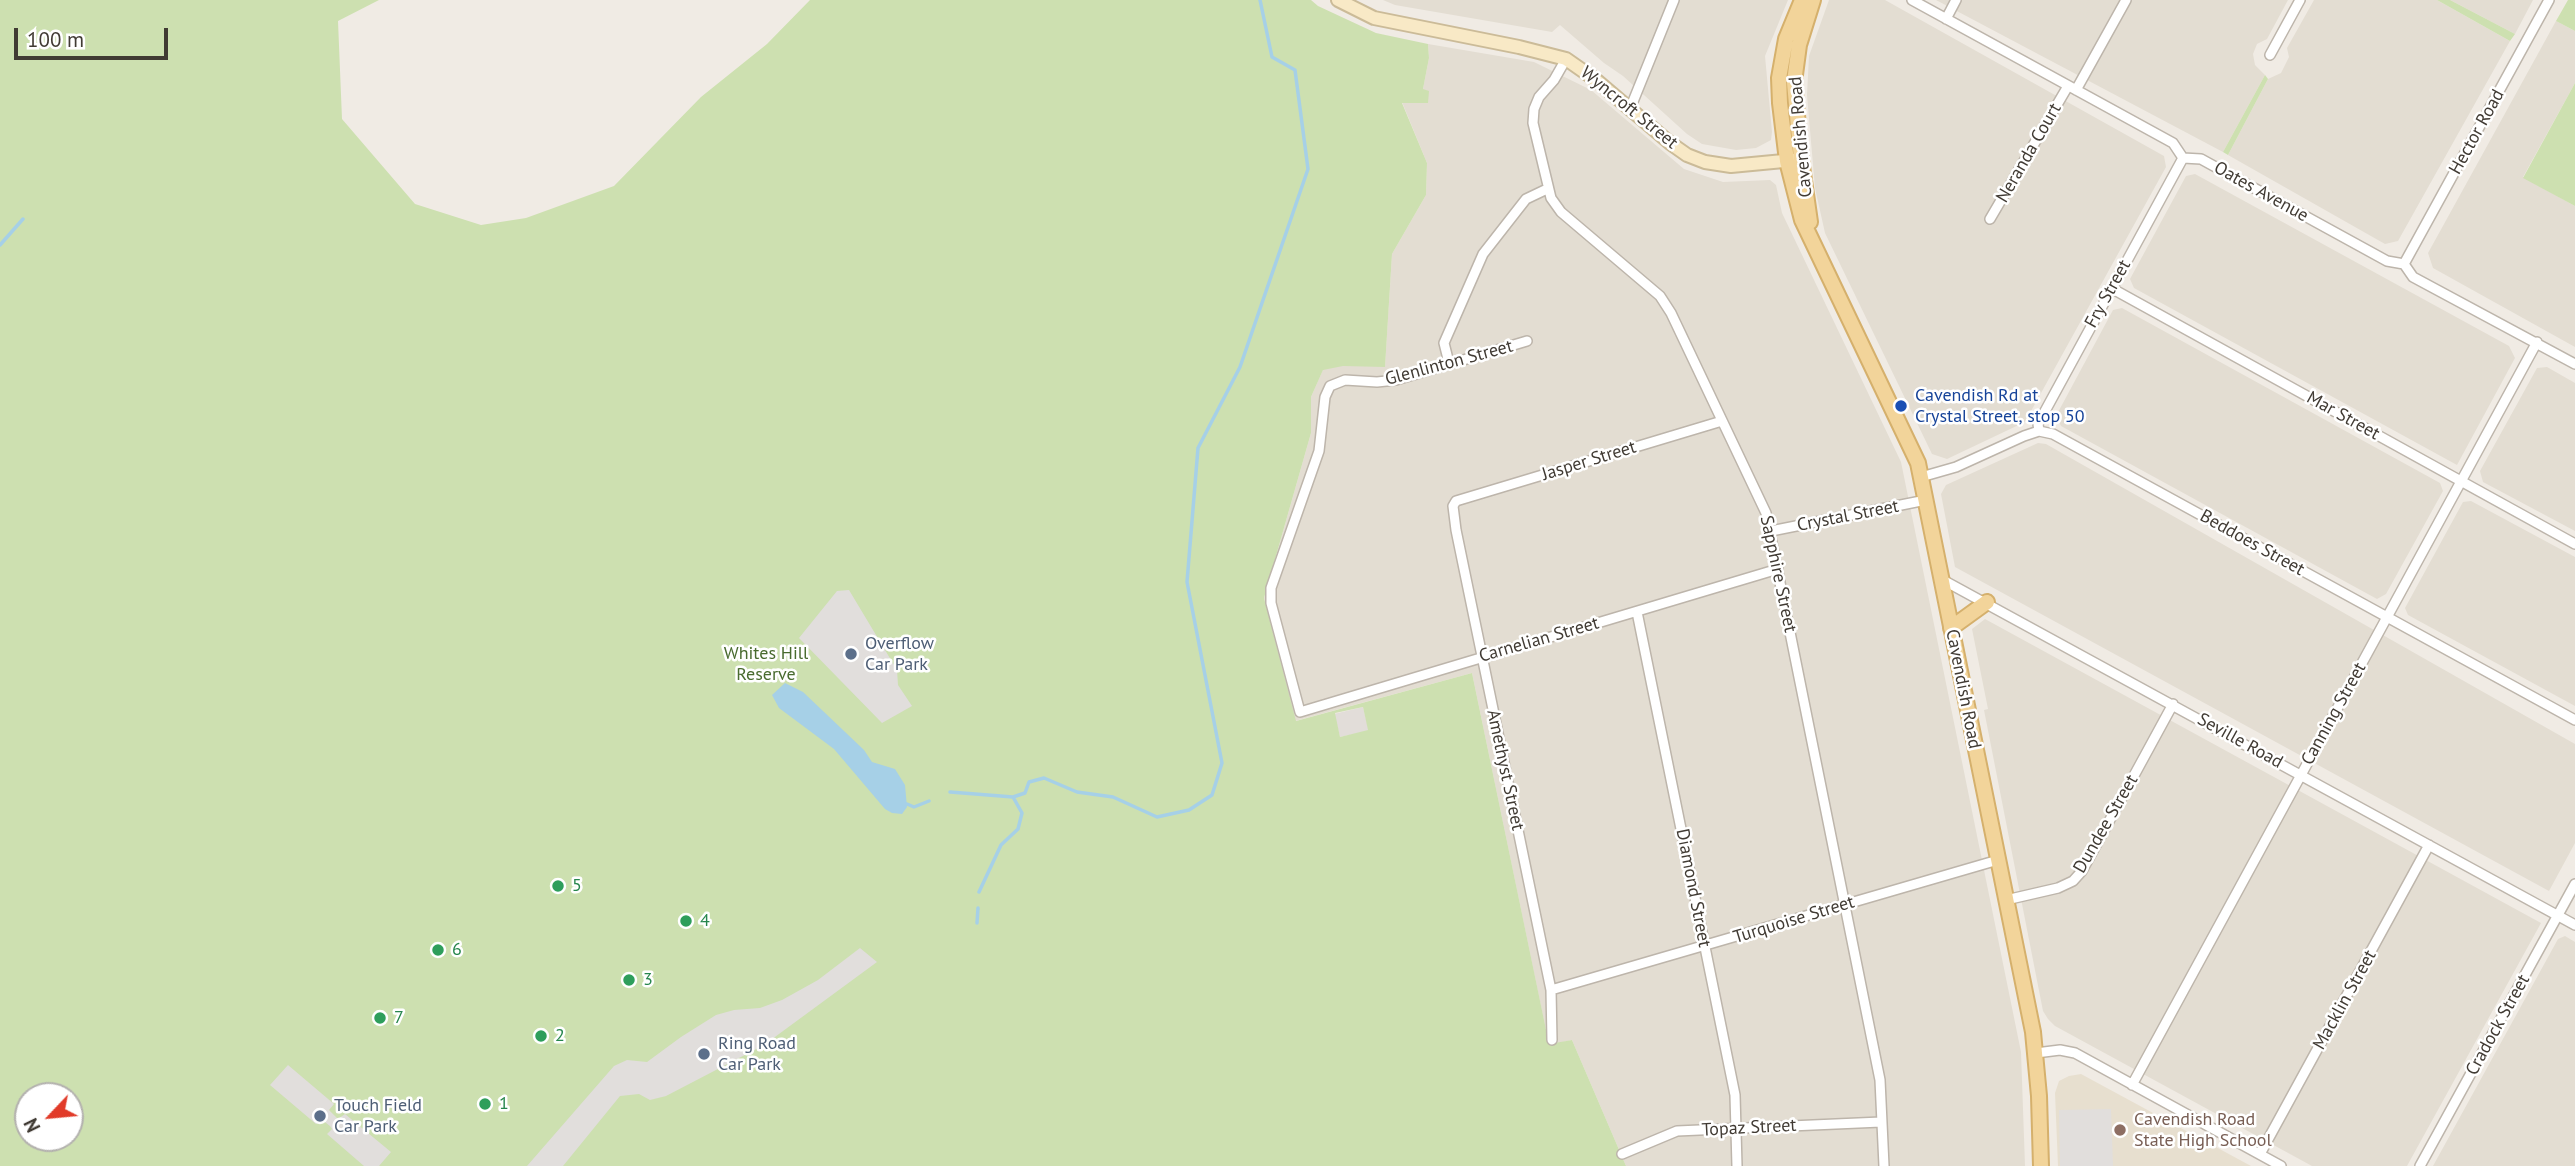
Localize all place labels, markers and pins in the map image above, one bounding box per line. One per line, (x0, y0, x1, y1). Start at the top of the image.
place label: Cavendish Rd at Crystal Street, stop 50 (1915, 385, 2085, 428)
marker: Cavendish Rd at Crystal Street, stop 50 (1893, 398, 1909, 414)
place label: Overflow Car Park (865, 633, 934, 676)
marker: Overflow Car Park (843, 646, 859, 662)
place label: 5 (572, 875, 582, 897)
marker: 5 (550, 878, 566, 894)
place label: 4 (700, 910, 710, 932)
marker: 4 (678, 913, 694, 929)
place label: 6 (452, 939, 462, 961)
marker: 6 (430, 942, 446, 958)
place label: 3 (643, 969, 653, 991)
marker: 3 (621, 972, 637, 988)
place label: 7 (394, 1007, 404, 1029)
marker: 7 (372, 1010, 388, 1026)
place label: 2 (555, 1025, 565, 1047)
marker: 2 (533, 1028, 549, 1044)
place label: Ring Road Car Park (718, 1033, 796, 1076)
marker: Ring Road Car Park (696, 1046, 712, 1062)
place label: 1 (499, 1093, 509, 1115)
place label: Touch Field Car Park (334, 1095, 422, 1138)
marker: 1 (477, 1096, 493, 1112)
marker: Touch Field Car Park (312, 1108, 328, 1124)
place label: Cavendish Road State High School (2134, 1109, 2272, 1152)
marker: Cavendish Road State High School (2112, 1122, 2128, 1138)

